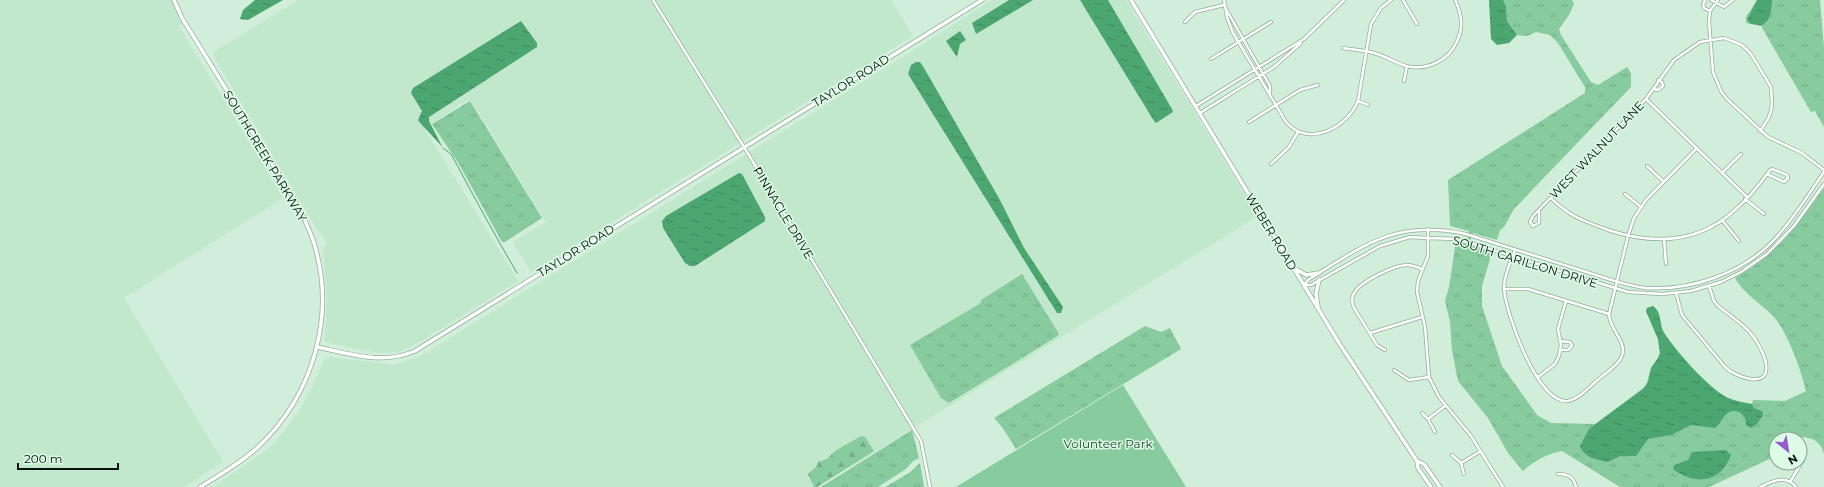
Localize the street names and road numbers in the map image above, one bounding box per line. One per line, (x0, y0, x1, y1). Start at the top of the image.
street label: TAYLOR ROAD (809, 51, 892, 110)
street label: SOUTHCREEK PARKWAY (220, 87, 311, 224)
street label: WEST WALNUT LANE (1546, 98, 1647, 201)
street label: PINNACLE DRIVE (750, 164, 817, 262)
street label: WEBER ROAD (1243, 190, 1300, 273)
street label: TAYLOR ROAD (534, 221, 617, 280)
street label: SOUTH CARILLON DRIVE (1451, 232, 1600, 291)

